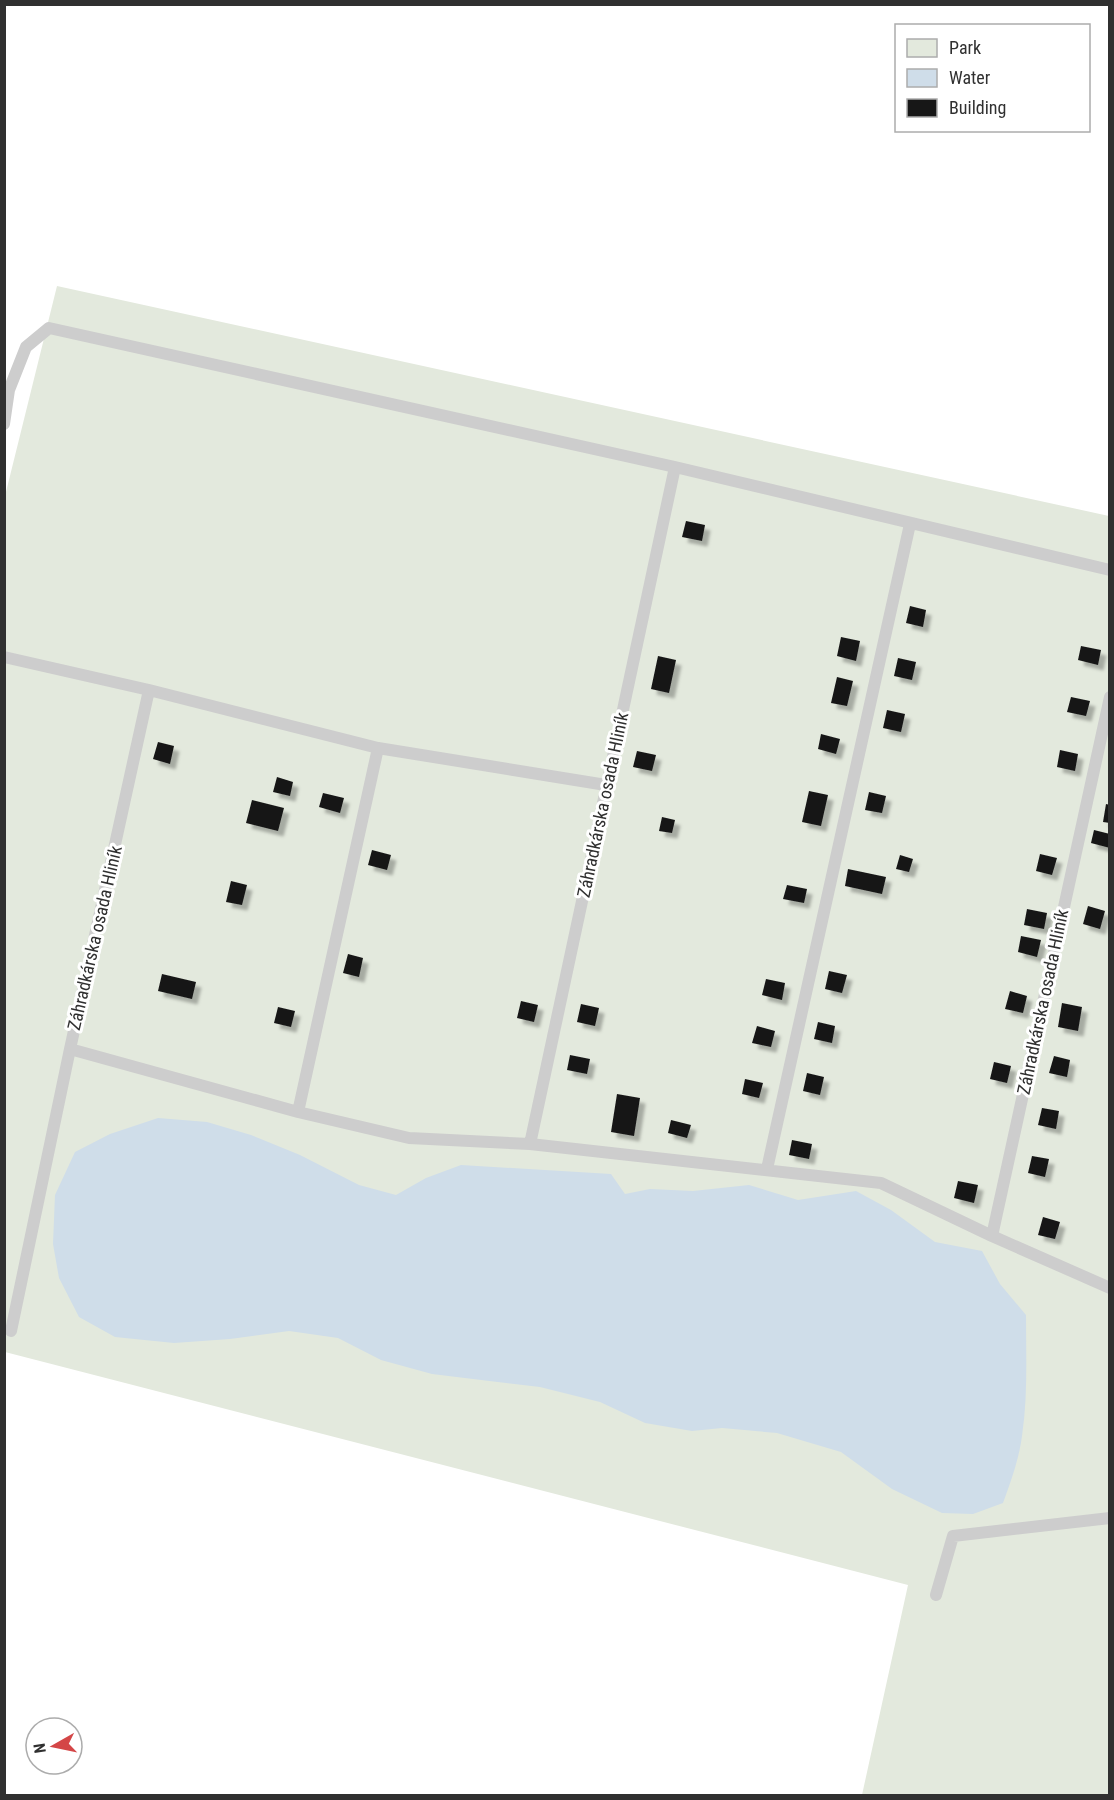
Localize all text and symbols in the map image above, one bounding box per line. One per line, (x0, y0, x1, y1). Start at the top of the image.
legend (895, 24, 1090, 132)
text: Park (949, 37, 981, 58)
text: Water (949, 67, 991, 88)
text: Building (949, 97, 1006, 118)
street label: Záhradkárska osada Hliník (573, 710, 632, 899)
street label: Záhradkárska osada Hliník (63, 844, 126, 1032)
street label: Záhradkárska osada Hliník (1013, 907, 1072, 1096)
north arrow (24, 1716, 84, 1776)
text: N (30, 1742, 50, 1755)

